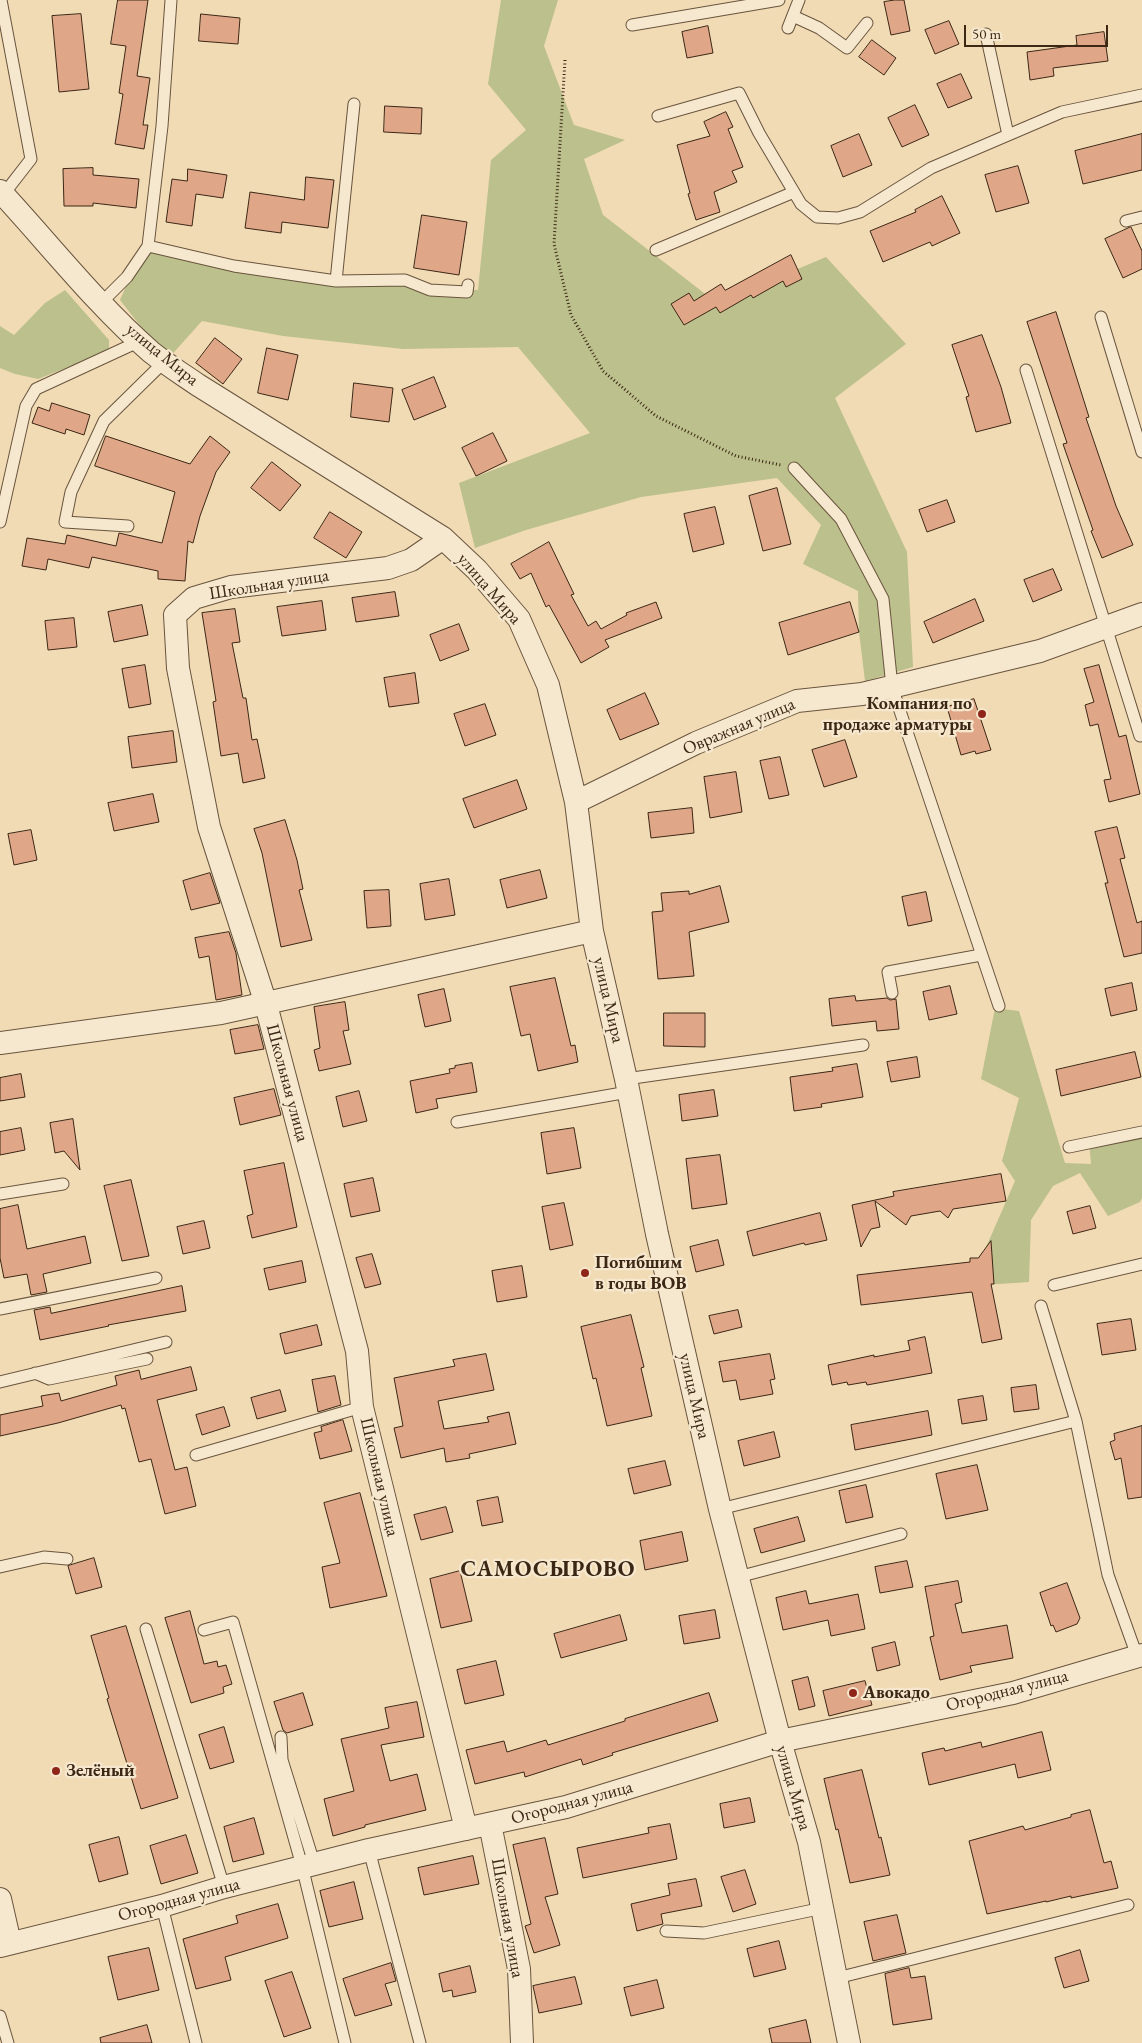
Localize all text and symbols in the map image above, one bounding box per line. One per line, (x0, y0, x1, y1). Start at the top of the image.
scale bar (967, 15, 1111, 47)
text: 50 m (972, 24, 1001, 43)
street label: улица Мира (121, 319, 203, 391)
street label: улица Мира (452, 549, 526, 629)
street label: Школьная улица (207, 565, 331, 605)
place label: Компания по продаже арматуры (823, 693, 972, 736)
street label: Овражная улица (679, 694, 799, 760)
marker: Компания по продаже арматуры (976, 708, 988, 720)
street label: улица Мира (588, 955, 628, 1045)
street label: Школьная улица (261, 1022, 313, 1144)
place label: Погибшим в годы ВОВ (595, 1252, 687, 1294)
marker: Погибшим в годы ВОВ (579, 1267, 591, 1279)
street label: улица Мира (674, 1351, 714, 1441)
street label: Школьная улица (355, 1416, 403, 1538)
district label: САМОСЫРОВО (459, 1557, 637, 1583)
street label: Огородная улица (944, 1665, 1070, 1717)
place label: Авокадо (863, 1682, 930, 1704)
marker: Авокадо (847, 1687, 859, 1699)
street label: улица Мира (771, 1743, 815, 1833)
place label: Зелёный (66, 1760, 134, 1782)
marker: Зелёный (50, 1765, 62, 1777)
street label: Огородная улица (509, 1776, 635, 1830)
street label: Школьная улица (486, 1856, 528, 1980)
street label: Огородная улица (116, 1873, 242, 1927)

